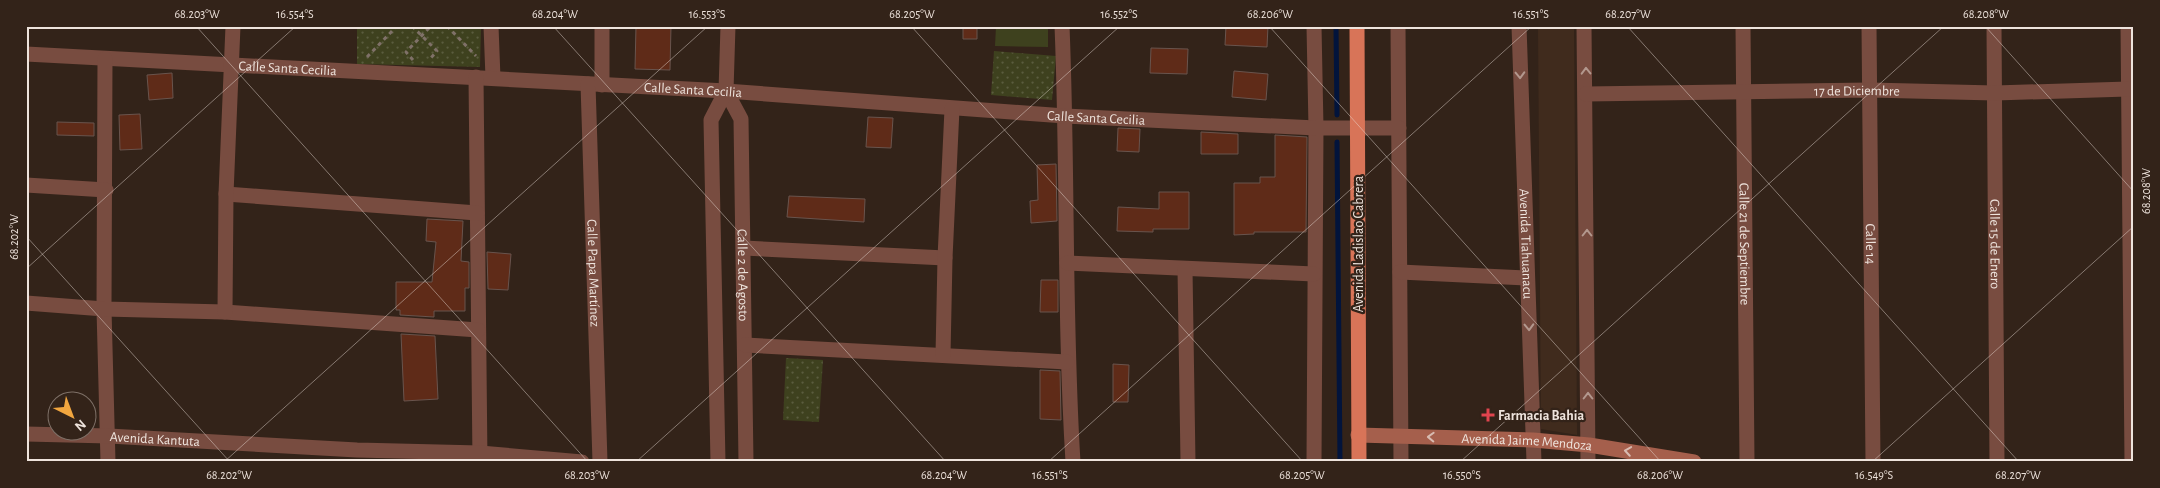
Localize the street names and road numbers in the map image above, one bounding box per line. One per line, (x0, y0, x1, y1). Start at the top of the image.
street label: Calle Santa Cecilia (238, 59, 338, 78)
street label: Calle Santa Cecilia (644, 81, 743, 100)
street label: 17 de Diciembre (1814, 84, 1900, 99)
street label: Calle Santa Cecilia (1046, 109, 1146, 128)
street label: Avenida Ladislao Cabrera (1352, 175, 1366, 312)
street label: Calle 21 de Septiembre (1736, 183, 1752, 305)
street label: Avenida Tiahuanacu (1517, 188, 1534, 299)
street label: Calle 15 de Enero (1987, 199, 2002, 289)
street label: Calle Papa Martínez (584, 219, 602, 327)
street label: Calle 14 (1863, 223, 1877, 265)
street label: Calle 2 de Agosto (735, 229, 750, 322)
street label: Avenida Kantuta (109, 430, 201, 449)
street label: Avenida Jaime Mendoza (1461, 432, 1594, 454)

